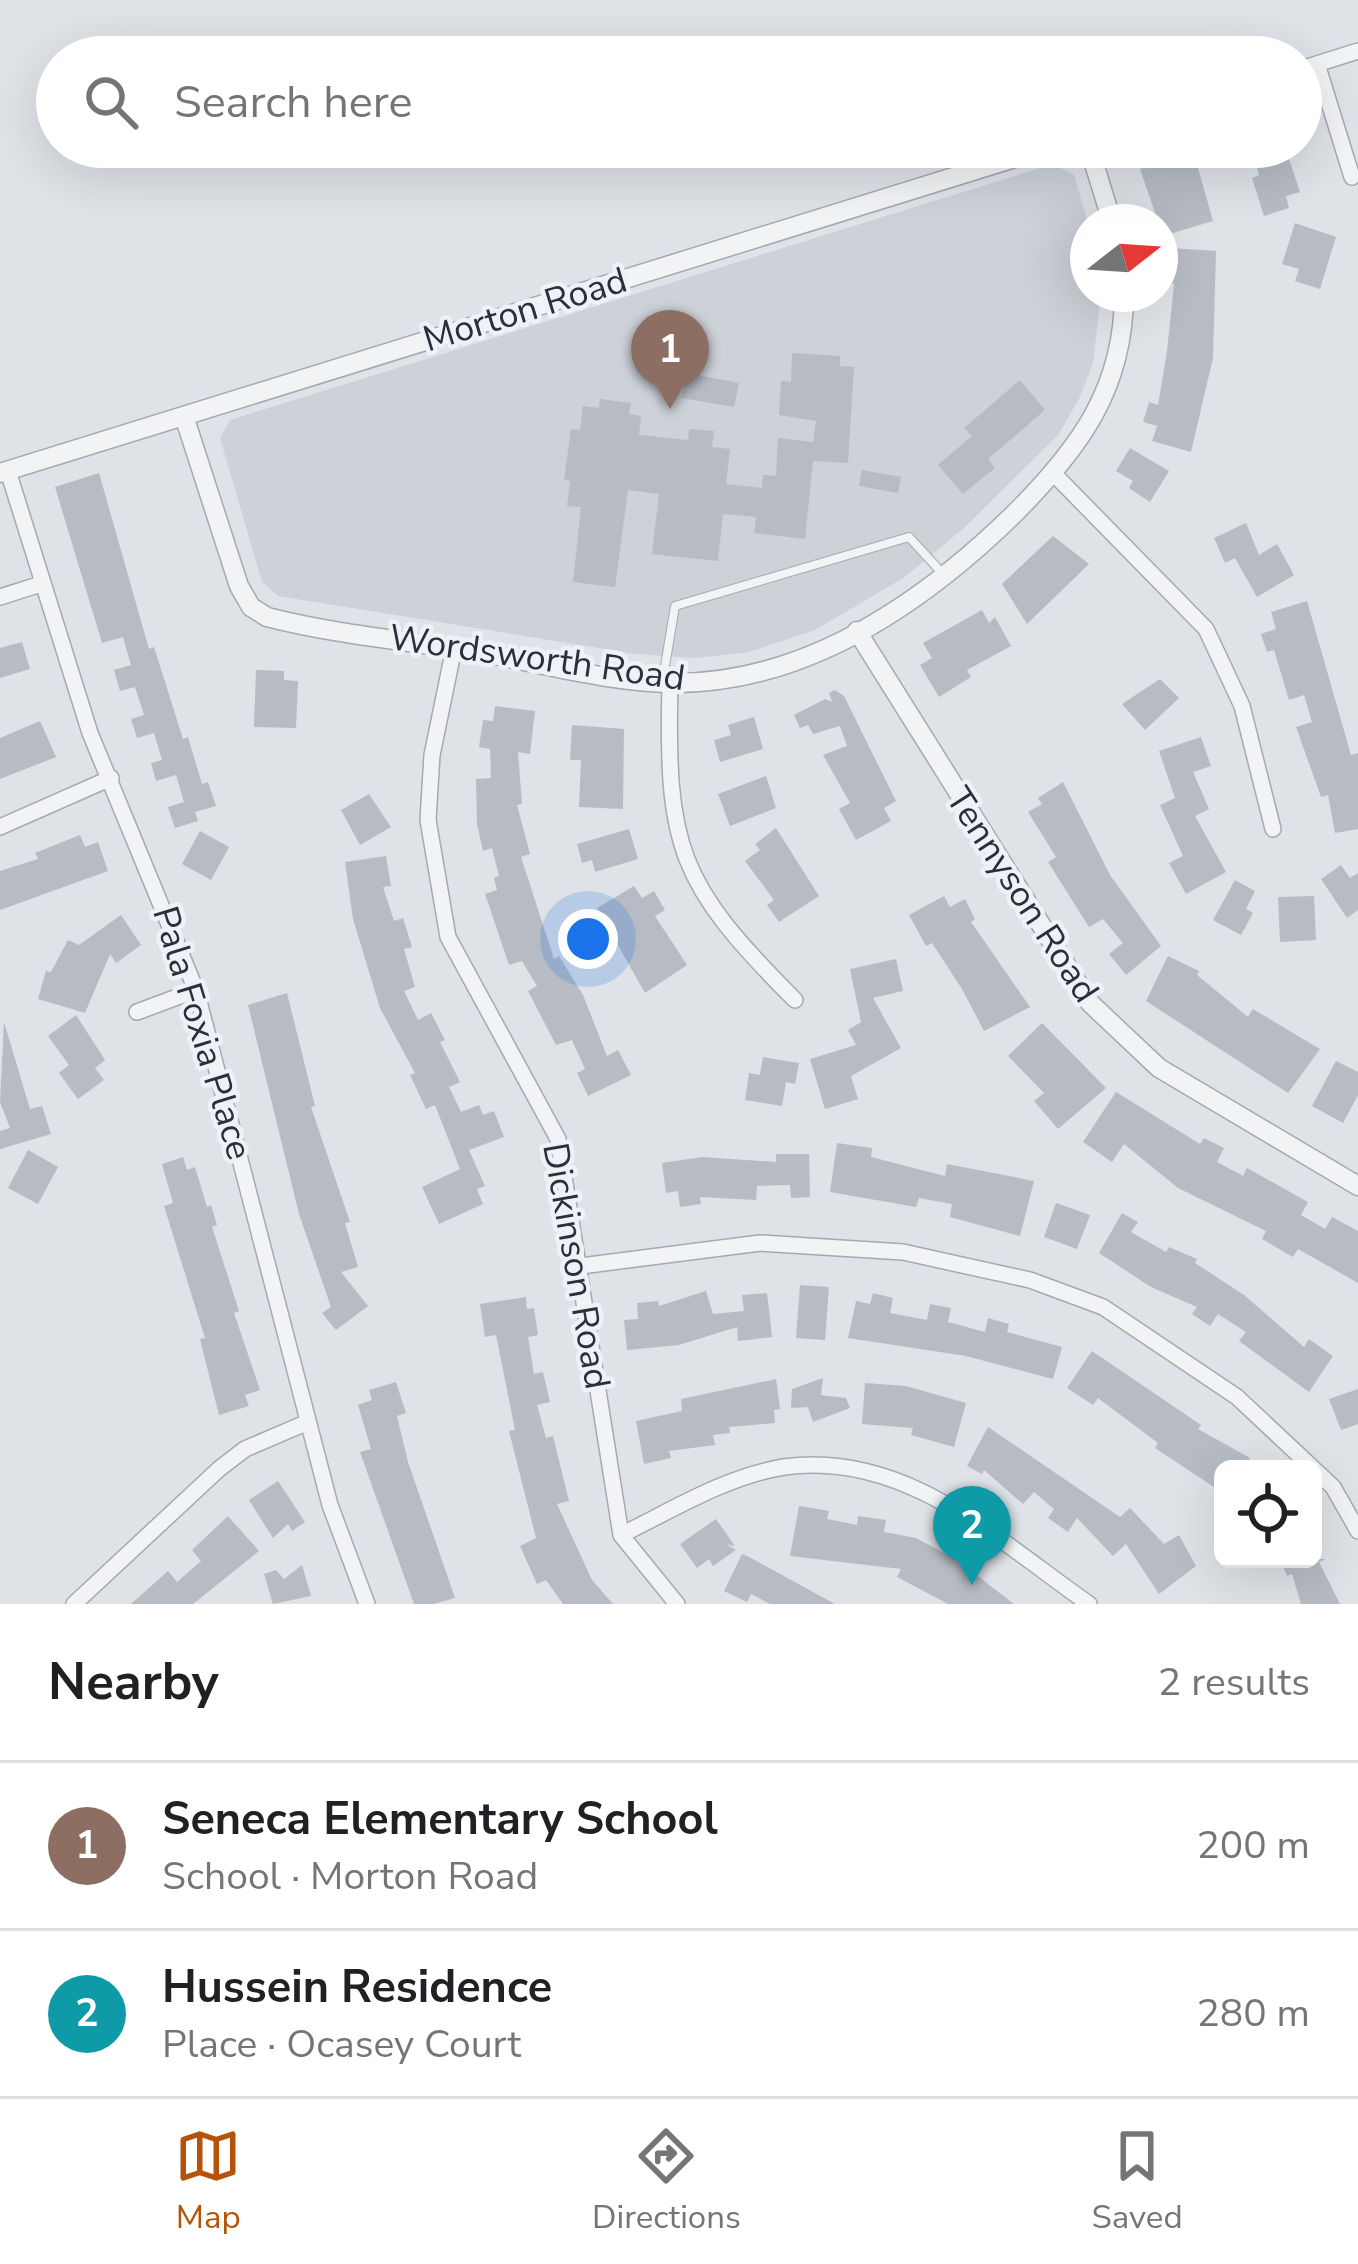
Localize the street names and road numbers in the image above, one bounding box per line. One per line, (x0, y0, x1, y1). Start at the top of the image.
street label: Morton Road (417, 256, 633, 364)
street label: Wordsworth Road (386, 613, 688, 703)
street label: Tennyson Road (934, 778, 1110, 1012)
street label: Pala Foxia Place (140, 900, 264, 1166)
street label: Dickinson Road (530, 1139, 622, 1393)

